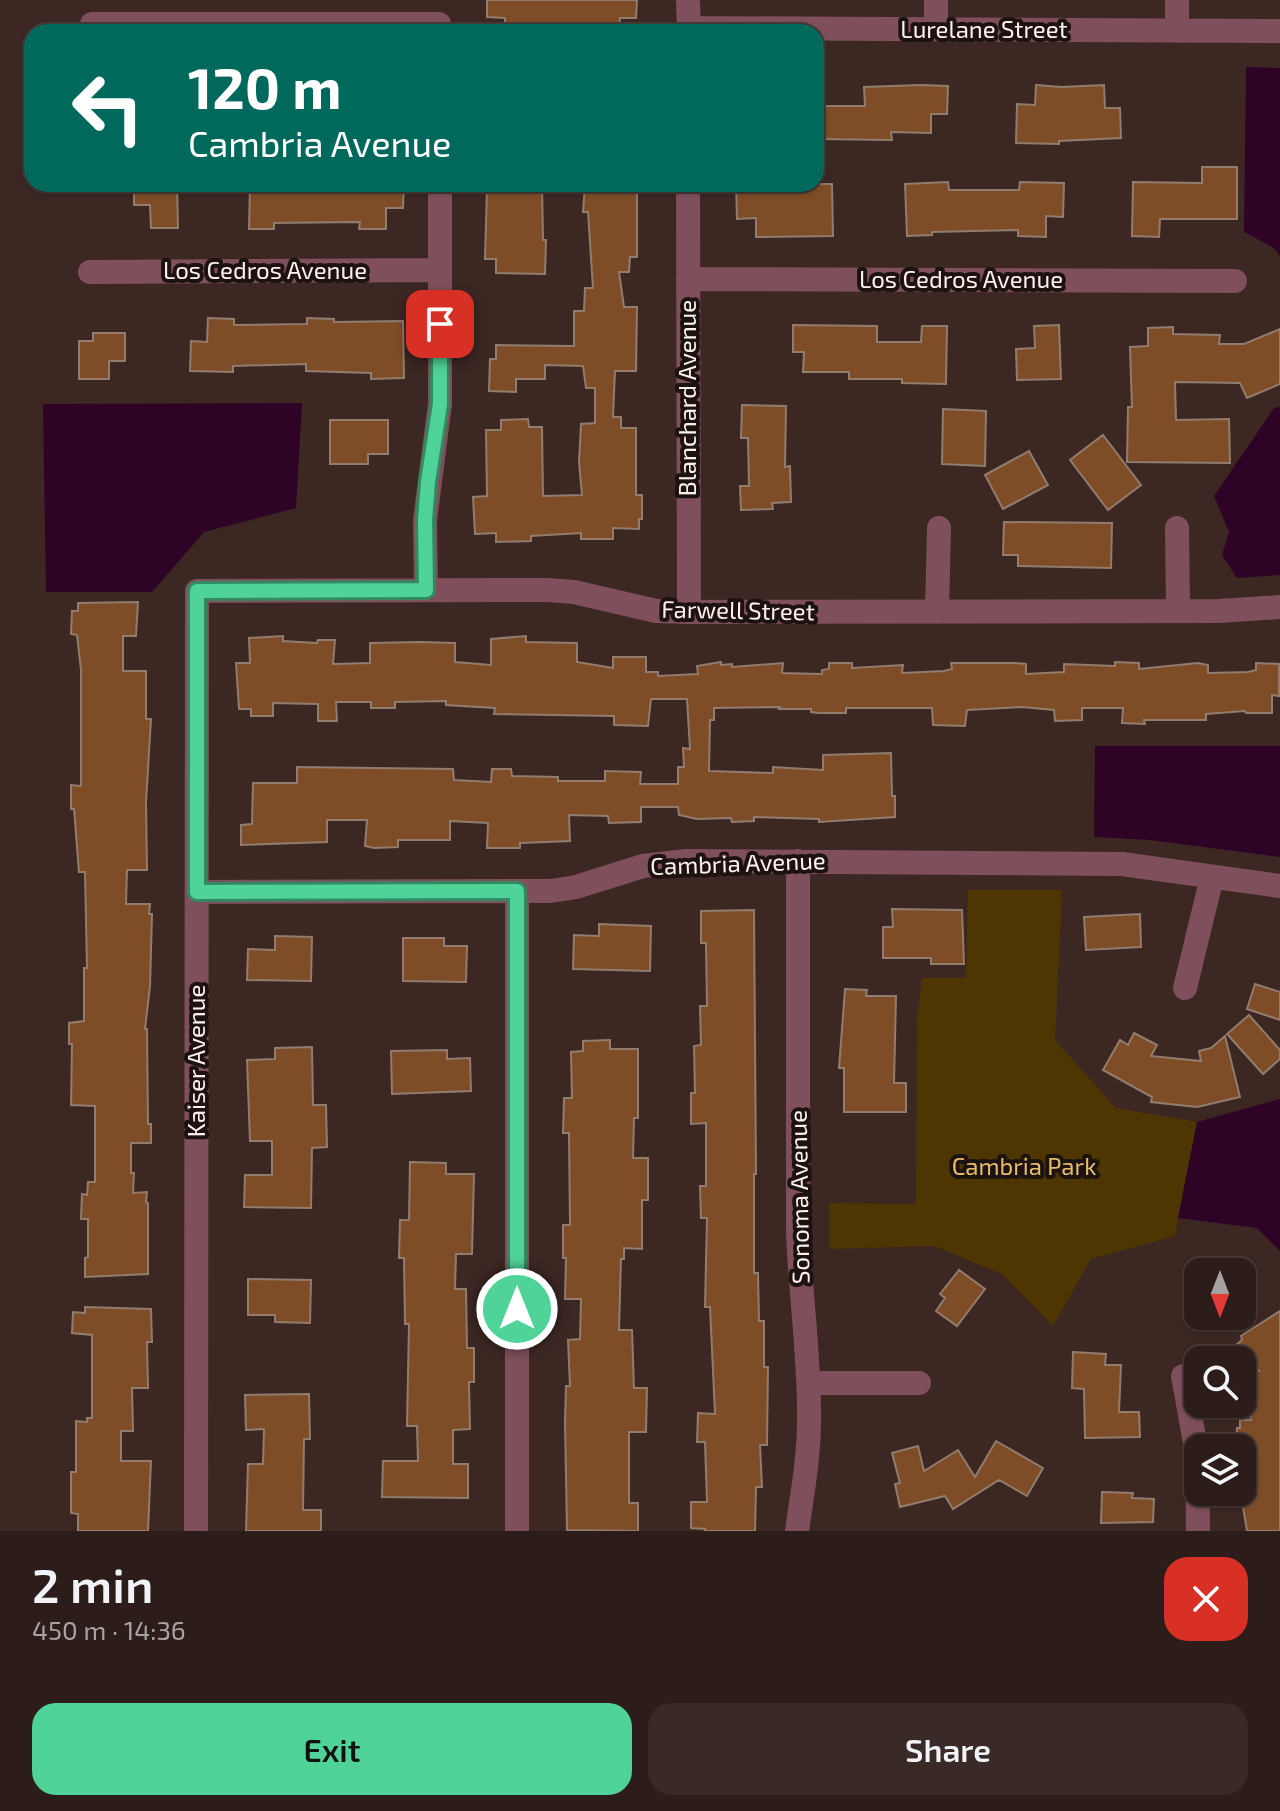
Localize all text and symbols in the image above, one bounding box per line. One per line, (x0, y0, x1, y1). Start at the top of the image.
street label: Lurelane Street (900, 14, 1068, 43)
text: 120 m (188, 53, 342, 120)
icon: left (56, 56, 160, 160)
text: Cambria Avenue (188, 121, 451, 164)
street label: Los Cedros Avenue (163, 255, 367, 284)
street label: Los Cedros Avenue (859, 264, 1063, 293)
pin (406, 290, 474, 358)
street label: Blanchard Avenue (672, 300, 701, 496)
icon: arrive (418, 302, 462, 346)
street label: Farwell Street (661, 594, 815, 625)
street label: Cambria Avenue (650, 845, 826, 880)
street label: Kaiser Avenue (181, 985, 210, 1137)
street label: Sonoma Avenue (782, 1110, 815, 1284)
park label: Cambria Park (952, 1151, 1096, 1180)
north arrow (1184, 1258, 1256, 1330)
map controls (1184, 1258, 1256, 1506)
position arrow (475, 1267, 559, 1351)
button: search (1184, 1346, 1256, 1418)
button: layers (1184, 1434, 1256, 1506)
text: 2 min (32, 1555, 153, 1613)
button: close (1164, 1557, 1248, 1641)
text: 450 m · 14:36 (32, 1614, 186, 1645)
button: Exit (32, 1703, 632, 1795)
button: Share (648, 1703, 1248, 1795)

